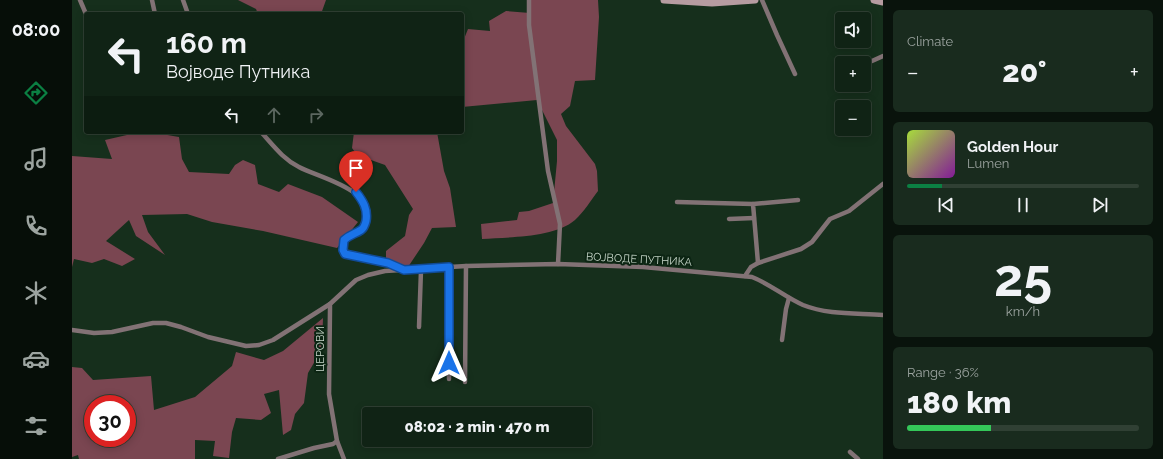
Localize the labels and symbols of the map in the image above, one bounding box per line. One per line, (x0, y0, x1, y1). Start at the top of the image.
pin (339, 151, 373, 192)
street label: ВОЈВОДЕ ПУТНИКА (586, 250, 693, 269)
street label: ЦЕРОВИ (314, 326, 327, 372)
position arrow (428, 342, 470, 384)
speed limit sign: 30 (84, 395, 136, 447)

